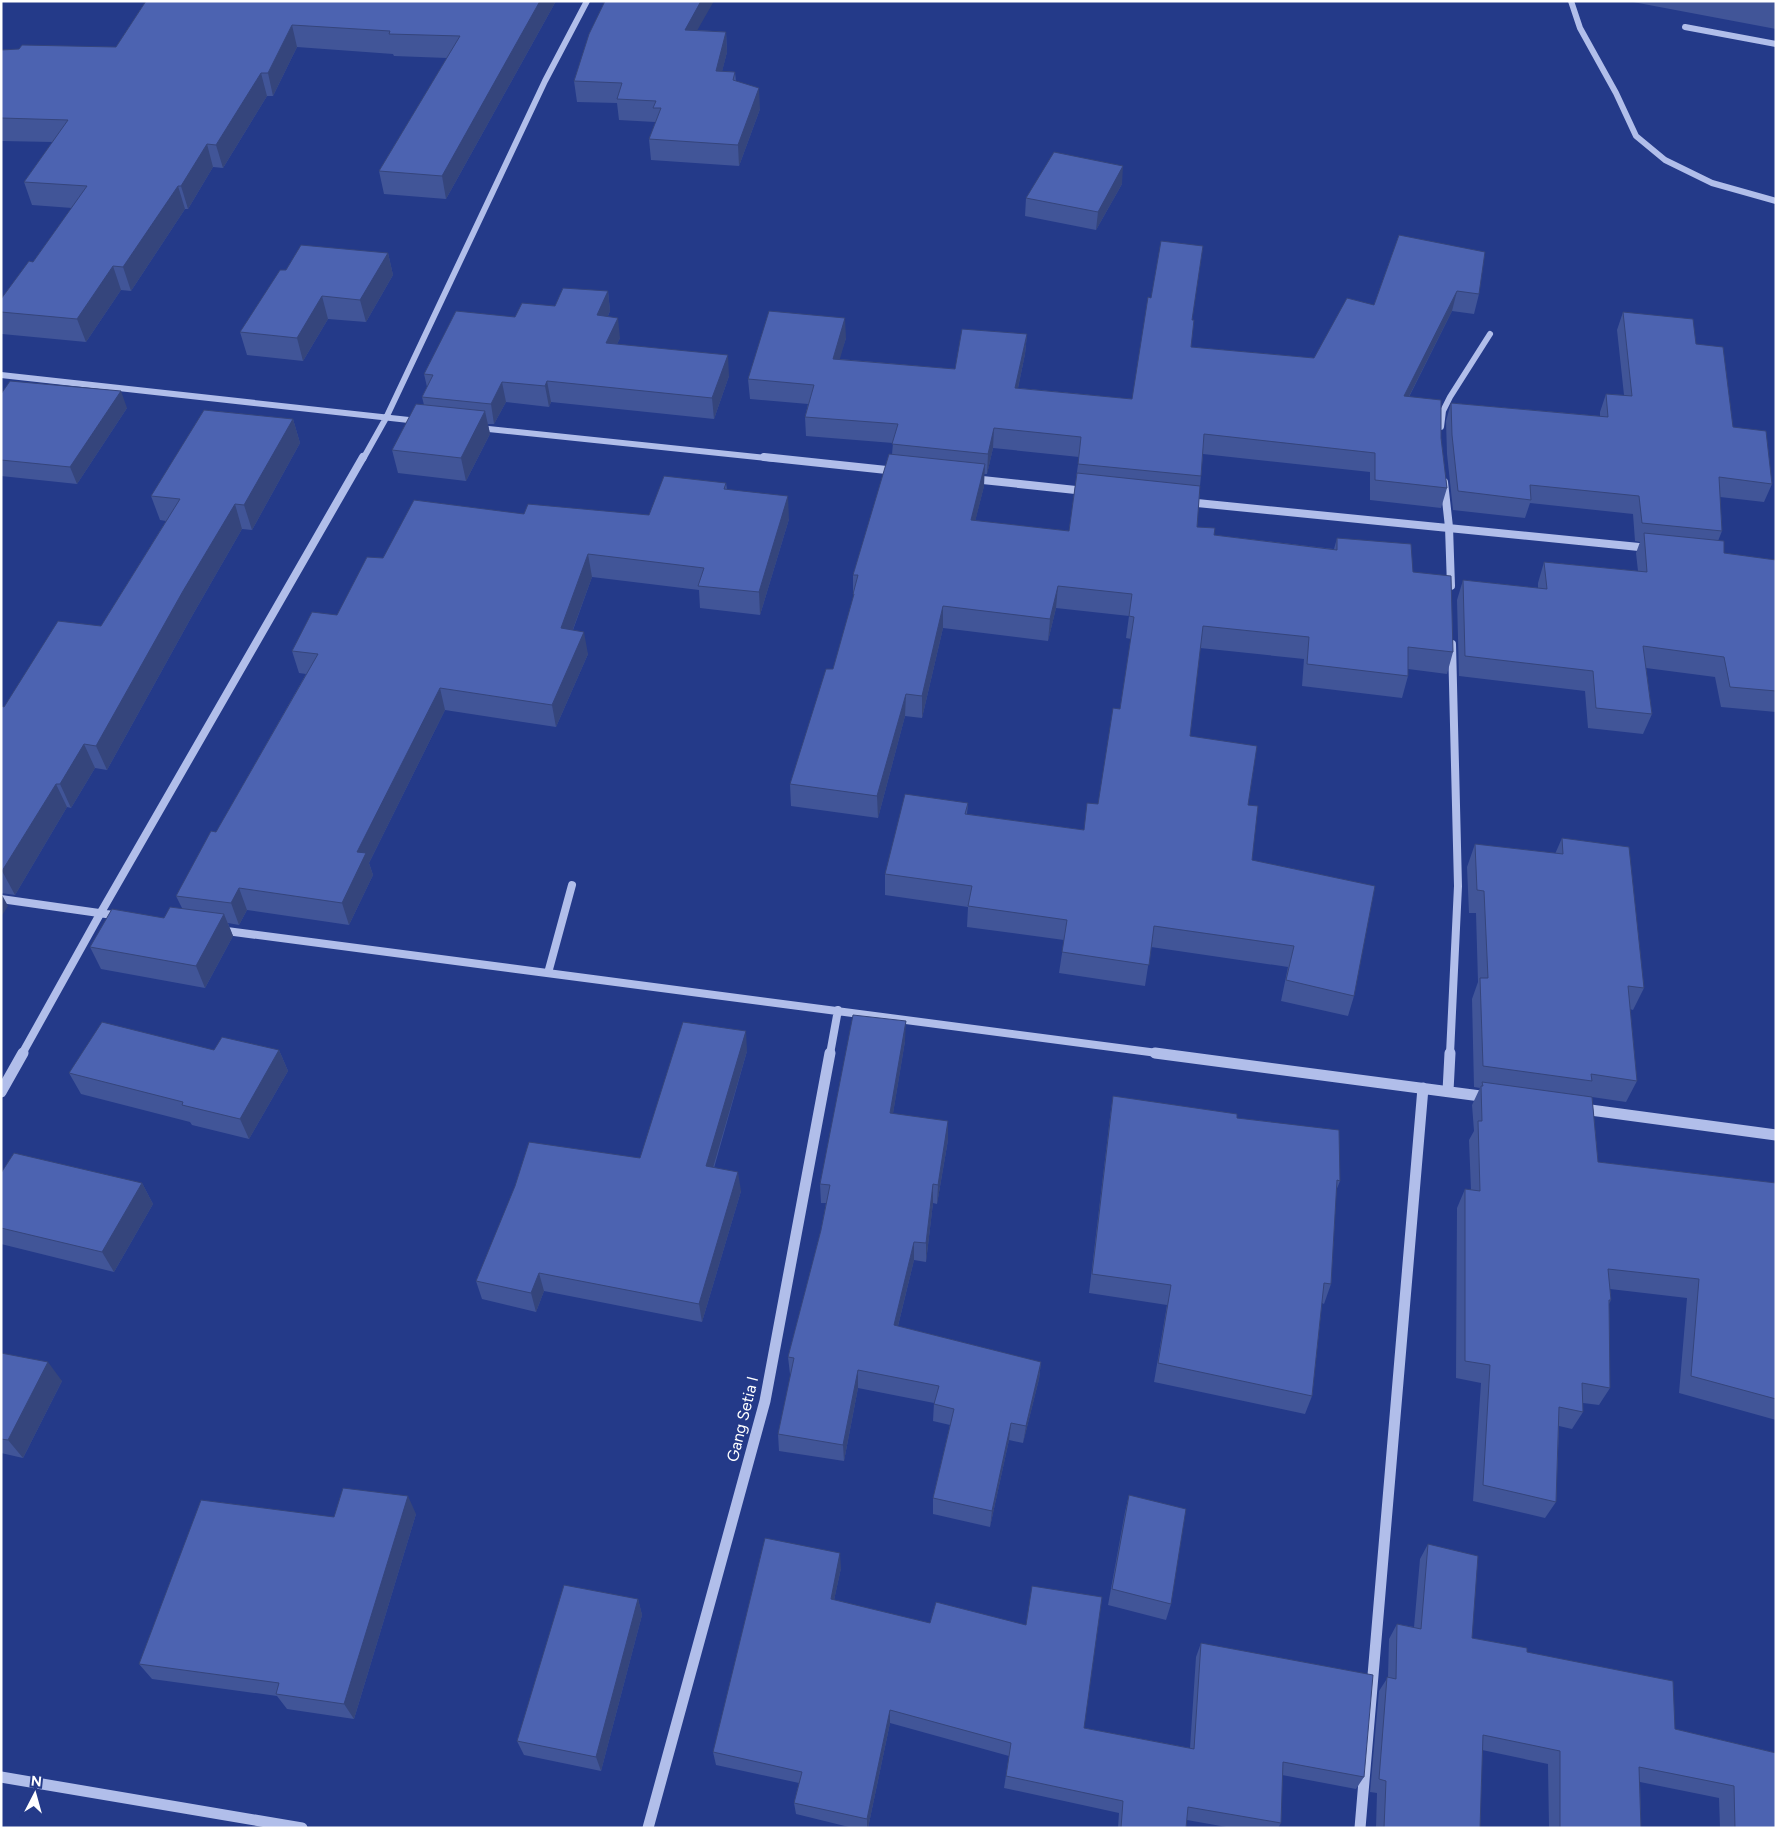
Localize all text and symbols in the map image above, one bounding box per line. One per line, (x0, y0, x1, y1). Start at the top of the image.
street label: Gang Setia I (723, 1374, 762, 1464)
north arrow (10, 1769, 60, 1819)
text: N (30, 1773, 43, 1791)

